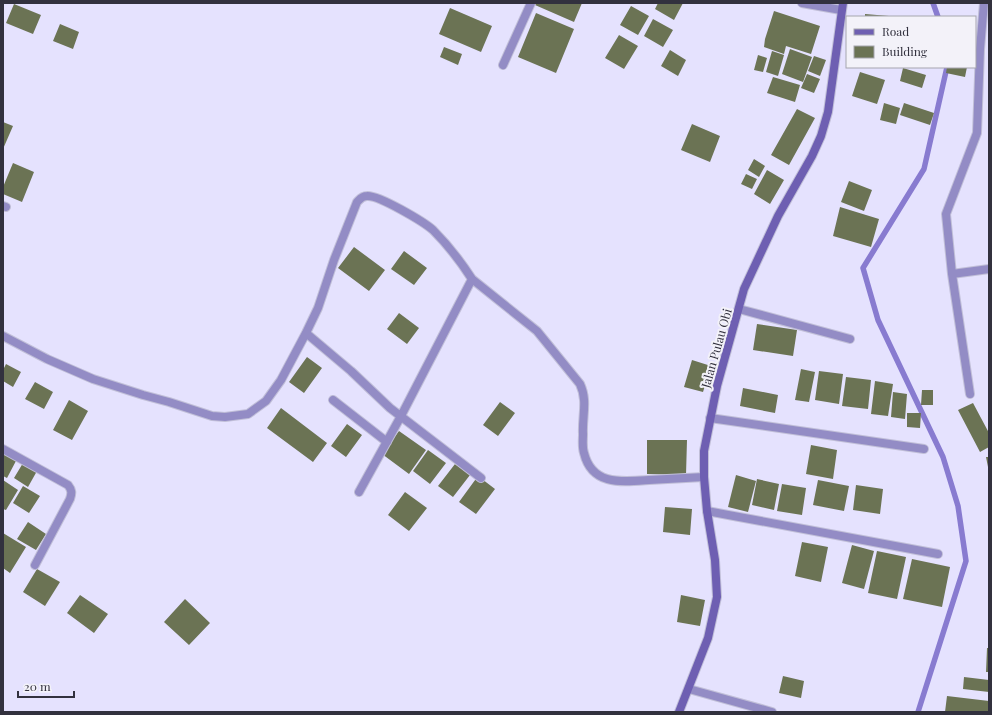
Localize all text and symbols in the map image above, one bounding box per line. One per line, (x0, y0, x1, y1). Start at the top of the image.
legend (846, 16, 976, 68)
text: Road (882, 23, 909, 39)
text: Building (882, 43, 928, 59)
street label: Jalan Pulau Obi (697, 306, 735, 390)
scale bar (18, 673, 74, 699)
text: 20 m (24, 678, 51, 694)

